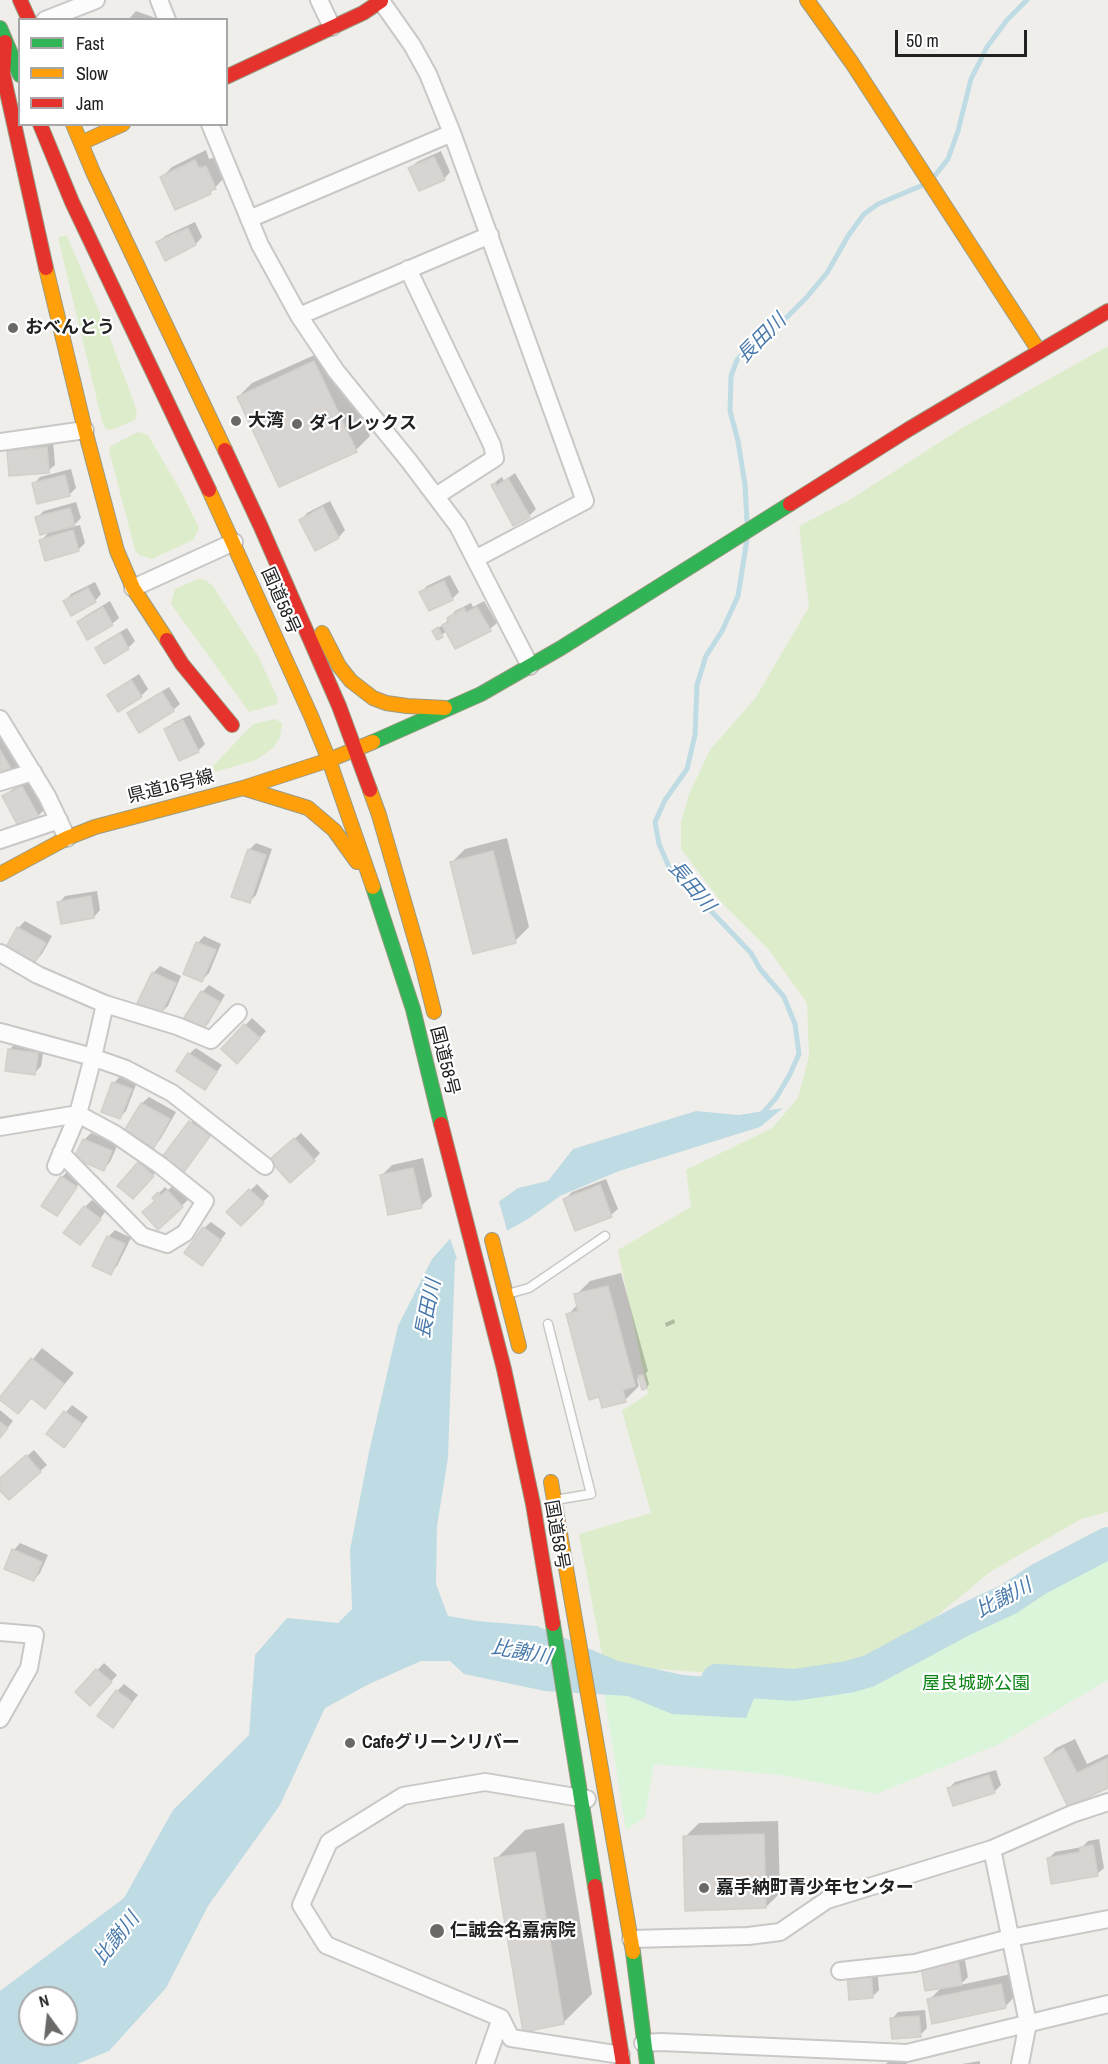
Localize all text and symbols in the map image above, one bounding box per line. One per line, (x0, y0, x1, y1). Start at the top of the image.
legend (18, 18, 228, 126)
scale bar (898, 18, 1030, 56)
text: 50 m (906, 28, 939, 53)
text: Fast (76, 31, 104, 56)
text: Slow (76, 61, 108, 86)
text: Jam (76, 91, 104, 116)
water label: 長田川 (732, 309, 792, 369)
place label: おべんとう (25, 317, 115, 339)
marker: おべんとう (6, 321, 20, 335)
place label: 大湾 (248, 410, 284, 432)
place label: ダイレックス (309, 413, 417, 435)
marker: 大湾 (229, 414, 243, 428)
marker: ダイレックス (290, 417, 304, 431)
street label: 国道58号 (256, 564, 304, 638)
street label: 県道16号線 (125, 766, 217, 808)
water label: 長田川 (663, 856, 719, 918)
street label: 国道58号 (425, 1024, 463, 1098)
water label: 長田川 (411, 1277, 447, 1341)
street label: 国道58号 (539, 1498, 573, 1572)
water label: 比謝川 (972, 1574, 1036, 1624)
water label: 比謝川 (489, 1636, 553, 1670)
park label: 屋良城跡公園 (922, 1673, 1030, 1695)
place label: Cafeグリーンリバー (362, 1732, 520, 1754)
marker: Cafeグリーンリバー (343, 1736, 357, 1750)
place label: 嘉手納町青少年センター (716, 1877, 914, 1899)
marker: 嘉手納町青少年センター (697, 1881, 711, 1895)
water label: 比謝川 (89, 1908, 145, 1970)
place label: 仁誠会名嘉病院 (450, 1920, 576, 1942)
marker: 仁誠会名嘉病院 (428, 1922, 446, 1940)
north arrow (18, 1986, 78, 2046)
text: N (36, 1989, 51, 2012)

